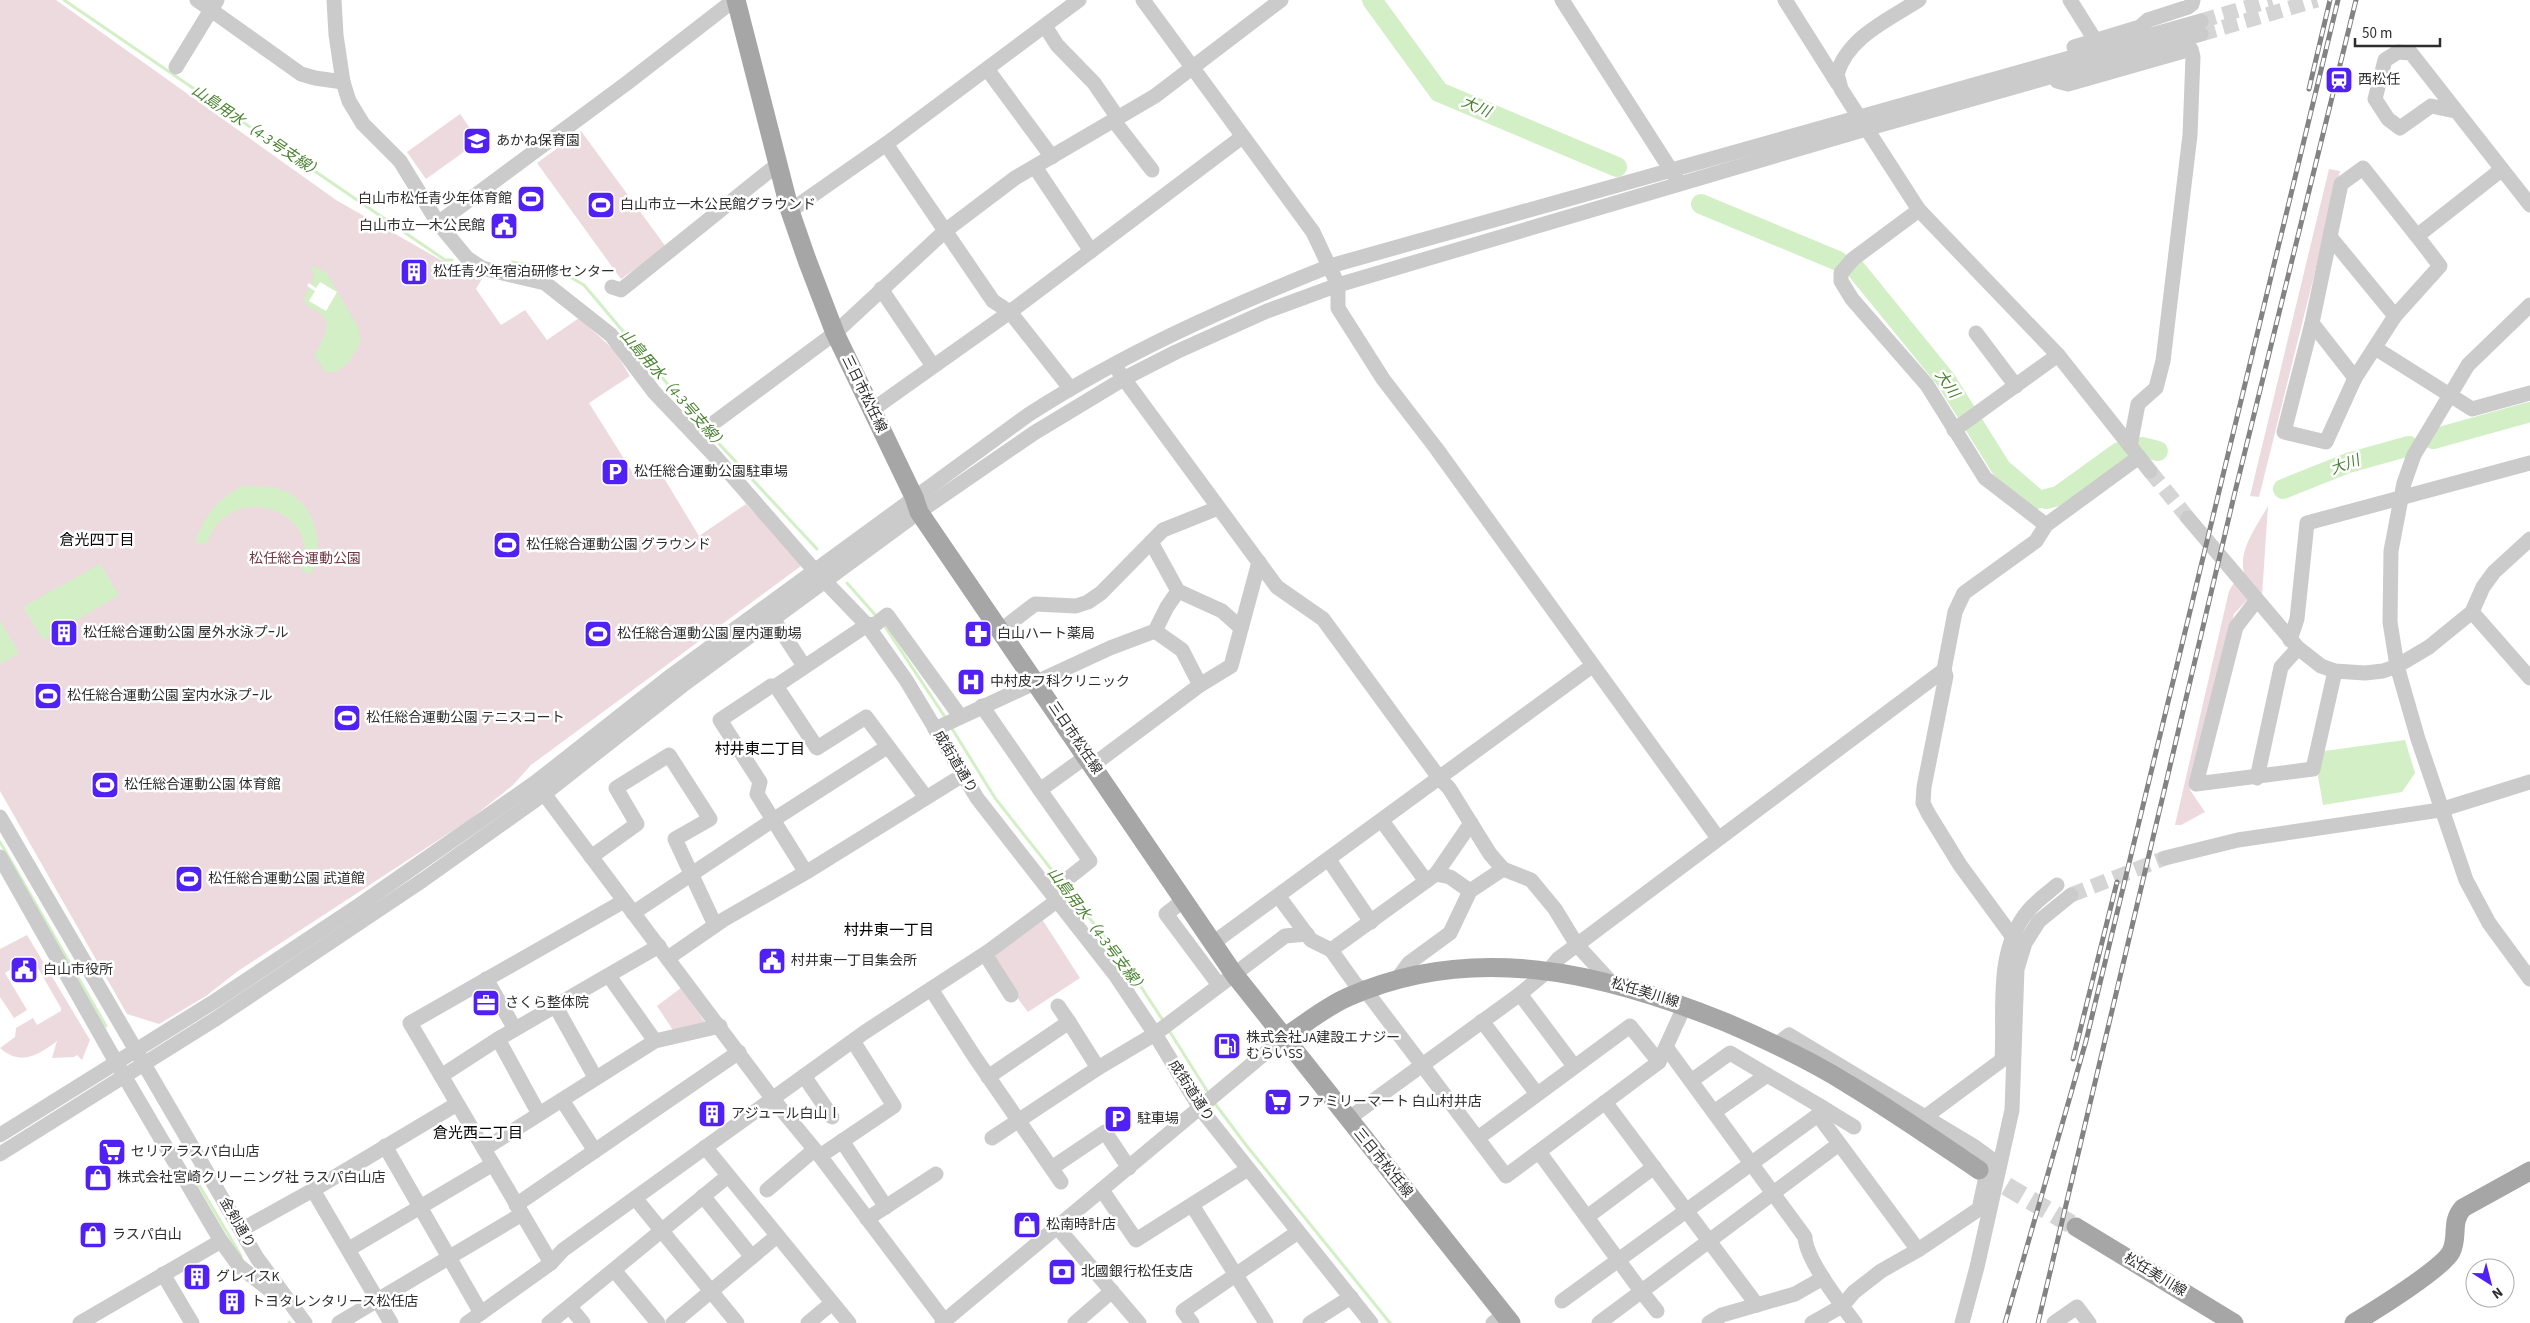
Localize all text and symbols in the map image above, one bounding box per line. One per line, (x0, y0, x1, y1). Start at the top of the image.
scale bar (2355, 15, 2440, 47)
text: 50 m (2362, 23, 2392, 44)
station icon: 西松任 (2324, 65, 2354, 95)
place label: 西松任 (2358, 70, 2400, 90)
water label: 山島用水（4-3号支線） (187, 80, 327, 184)
water label: 大川 (1458, 91, 1496, 123)
school or university icon: あかね保育園 (462, 126, 492, 156)
place label: あかね保育園 (496, 131, 580, 151)
sports icon: 白山市松任青少年体育館 (516, 184, 546, 214)
place label: 白山市松任青少年体育館 (358, 189, 512, 209)
sports icon: 白山市立一木公民館グラウンド (586, 190, 616, 220)
place label: 白山市立一木公民館グラウンド (620, 195, 816, 215)
public building icon: 白山市立一木公民館 (489, 211, 519, 241)
place label: 白山市立一木公民館 (359, 216, 485, 236)
building icon: 松任青少年宿泊研修センター (399, 257, 429, 287)
place label: 松任青少年宿泊研修センター (433, 262, 615, 282)
water label: 山島用水（4-3号支線） (615, 325, 731, 455)
street label: 三日市松任線 (837, 352, 891, 436)
water label: 大川 (1930, 366, 1965, 404)
water label: 大川 (2327, 449, 2365, 480)
parking icon: 松任総合運動公園駐車場 (600, 457, 630, 487)
place label: 松任総合運動公園駐車場 (634, 462, 788, 482)
district label: 倉光四丁目 (59, 530, 135, 551)
sports icon: 松任総合運動公園 グラウンド (492, 530, 522, 560)
place label: 松任総合運動公園 グラウンド (526, 535, 711, 555)
park label: 松任総合運動公園 (249, 549, 361, 569)
building icon: 松任総合運動公園 屋外水泳プｰル (49, 618, 79, 648)
sports icon: 松任総合運動公園 屋内運動場 (583, 619, 613, 649)
pharmacy icon: 白山ハート薬局 (963, 619, 993, 649)
place label: 松任総合運動公園 屋外水泳プｰル (83, 623, 289, 643)
place label: 松任総合運動公園 屋内運動場 (617, 624, 802, 644)
place label: 白山ハート薬局 (997, 624, 1095, 644)
hospital icon: 中村皮フ科クリニック (956, 667, 986, 697)
place label: 中村皮フ科クリニック (990, 672, 1130, 692)
sports icon: 松任総合運動公園 室内水泳プｰル (33, 681, 63, 711)
place label: 松任総合運動公園 室内水泳プｰル (67, 686, 273, 706)
street label: 三日市松任線 (1043, 698, 1107, 778)
sports icon: 松任総合運動公園 テニスコート (332, 703, 362, 733)
place label: 松任総合運動公園 テニスコート (366, 708, 565, 728)
street label: 成街道通り (928, 727, 982, 797)
district label: 村井東二丁目 (715, 739, 805, 760)
sports icon: 松任総合運動公園 体育館 (90, 770, 120, 800)
place label: 松任総合運動公園 体育館 (124, 775, 281, 795)
water label: 山島用水（4-3号支線） (1042, 863, 1152, 999)
sports icon: 松任総合運動公園 武道館 (174, 864, 204, 894)
place label: 松任総合運動公園 武道館 (208, 869, 365, 889)
district label: 村井東一丁目 (844, 920, 934, 941)
public building icon: 村井東一丁目集会所 (757, 946, 787, 976)
place label: 村井東一丁目集会所 (791, 951, 917, 971)
public building icon: 白山市役所 (9, 955, 39, 985)
place label: 白山市役所 (43, 960, 113, 980)
street label: 松任美川線 (1609, 973, 1681, 1013)
office icon: さくら整体院 (471, 988, 501, 1018)
place label: さくら整体院 (505, 993, 589, 1013)
place label: 株式会社JA建設エナジー むらいSS (1246, 1028, 1400, 1064)
fuel station icon: 株式会社JA建設エナジー むらいSS (1212, 1031, 1242, 1061)
street label: 成街道通り (1164, 1056, 1218, 1126)
supermarket icon: ファミリーマート 白山村井店 (1263, 1087, 1293, 1117)
place label: ファミリーマート 白山村井店 (1297, 1092, 1482, 1112)
building icon: アジュール白山Ⅰ (697, 1099, 727, 1129)
place label: アジュール白山Ⅰ (731, 1104, 841, 1124)
parking icon: 駐車場 (1103, 1104, 1133, 1134)
place label: 駐車場 (1137, 1109, 1179, 1129)
district label: 倉光西二丁目 (433, 1123, 523, 1144)
street label: 三日市松任線 (1349, 1124, 1417, 1202)
supermarket icon: セリア ラスパ白山店 (97, 1137, 127, 1167)
place label: セリア ラスパ白山店 (131, 1142, 260, 1162)
shop icon: 株式会社宮崎クリーニング社 ラスパ白山店 (83, 1163, 113, 1193)
place label: 株式会社宮崎クリーニング社 ラスパ白山店 (117, 1168, 386, 1188)
street label: 金剣通り (214, 1194, 260, 1252)
shop icon: 松南時計店 (1012, 1210, 1042, 1240)
place label: 松南時計店 (1046, 1215, 1116, 1235)
shop icon: ラスパ白山 (78, 1220, 108, 1250)
place label: ラスパ白山 (112, 1225, 182, 1245)
street label: 松任美川線 (2120, 1248, 2190, 1302)
bank icon: 北國銀行松任支店 (1047, 1257, 1077, 1287)
north arrow (2465, 1258, 2515, 1308)
building icon: グレイスK (182, 1262, 212, 1292)
place label: 北國銀行松任支店 (1081, 1262, 1193, 1282)
place label: グレイスK (216, 1267, 281, 1287)
text: N (2487, 1282, 2507, 1304)
building icon: トヨタレンタリース松任店 (217, 1287, 247, 1317)
place label: トヨタレンタリース松任店 (251, 1292, 418, 1312)

